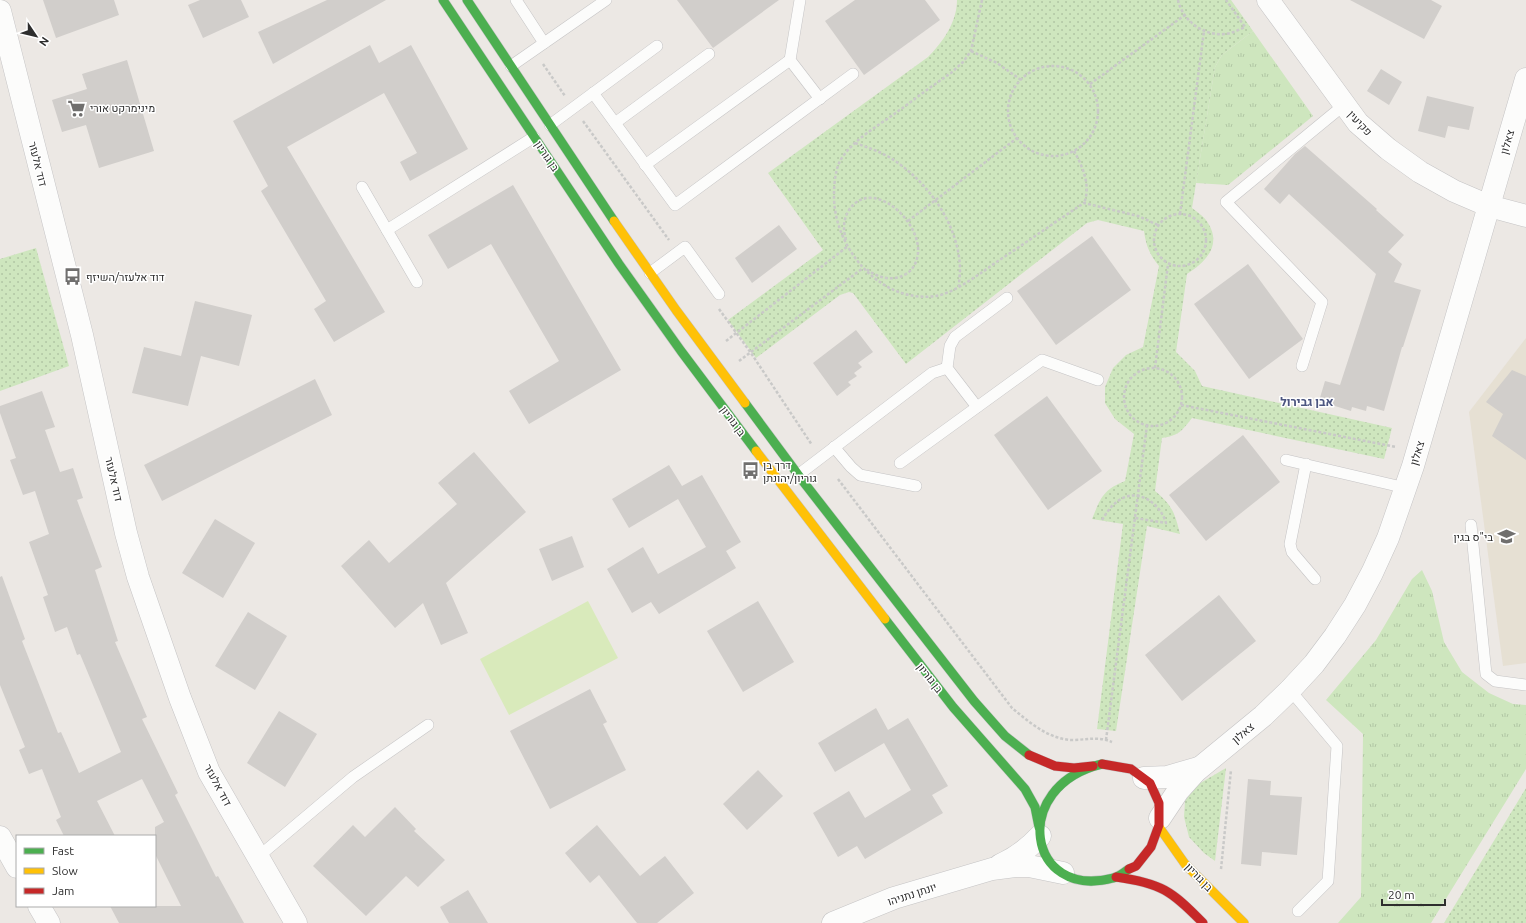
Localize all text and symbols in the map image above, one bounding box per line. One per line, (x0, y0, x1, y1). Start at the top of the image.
north arrow (16, 16, 56, 56)
text: N (37, 35, 51, 49)
supermarket icon: מינימרקט אורי (67, 98, 87, 118)
place label: מינימרקט אורי (90, 102, 155, 114)
street label: פקיעין (1345, 108, 1375, 138)
street label: צאלון (1498, 128, 1516, 156)
street label: בן גוריון (532, 139, 562, 174)
street label: דוד אלעזר (27, 140, 49, 188)
bus stop icon: דוד אלעזר/השיזף (63, 267, 83, 287)
place label: דוד אלעזר/השיזף (86, 271, 165, 283)
district label: אבן גבירול (1280, 395, 1334, 408)
street label: בן גוריון (718, 404, 748, 438)
street label: צאלון (1408, 439, 1426, 467)
street label: דוד אלעזר (103, 455, 125, 503)
place label: דרך בן גוריון/יהונתן (763, 459, 817, 484)
bus stop icon: דרך בן גוריון/יהונתן (740, 461, 760, 481)
school or university icon: בי"ס בגין (1496, 527, 1516, 547)
place label: בי"ס בגין (1453, 531, 1493, 543)
street label: בן גוריון (915, 661, 945, 695)
street label: צאלון (1230, 720, 1256, 746)
street label: דוד אלעזר (202, 762, 234, 808)
legend (16, 835, 156, 907)
text: Fast (52, 844, 74, 857)
street label: בן גוריון (1183, 861, 1215, 894)
text: Slow (52, 864, 78, 877)
street label: יונתן נתניהו (886, 880, 938, 908)
scale bar (1382, 881, 1445, 907)
text: Jam (52, 884, 74, 897)
text: 20 m (1388, 888, 1415, 901)

